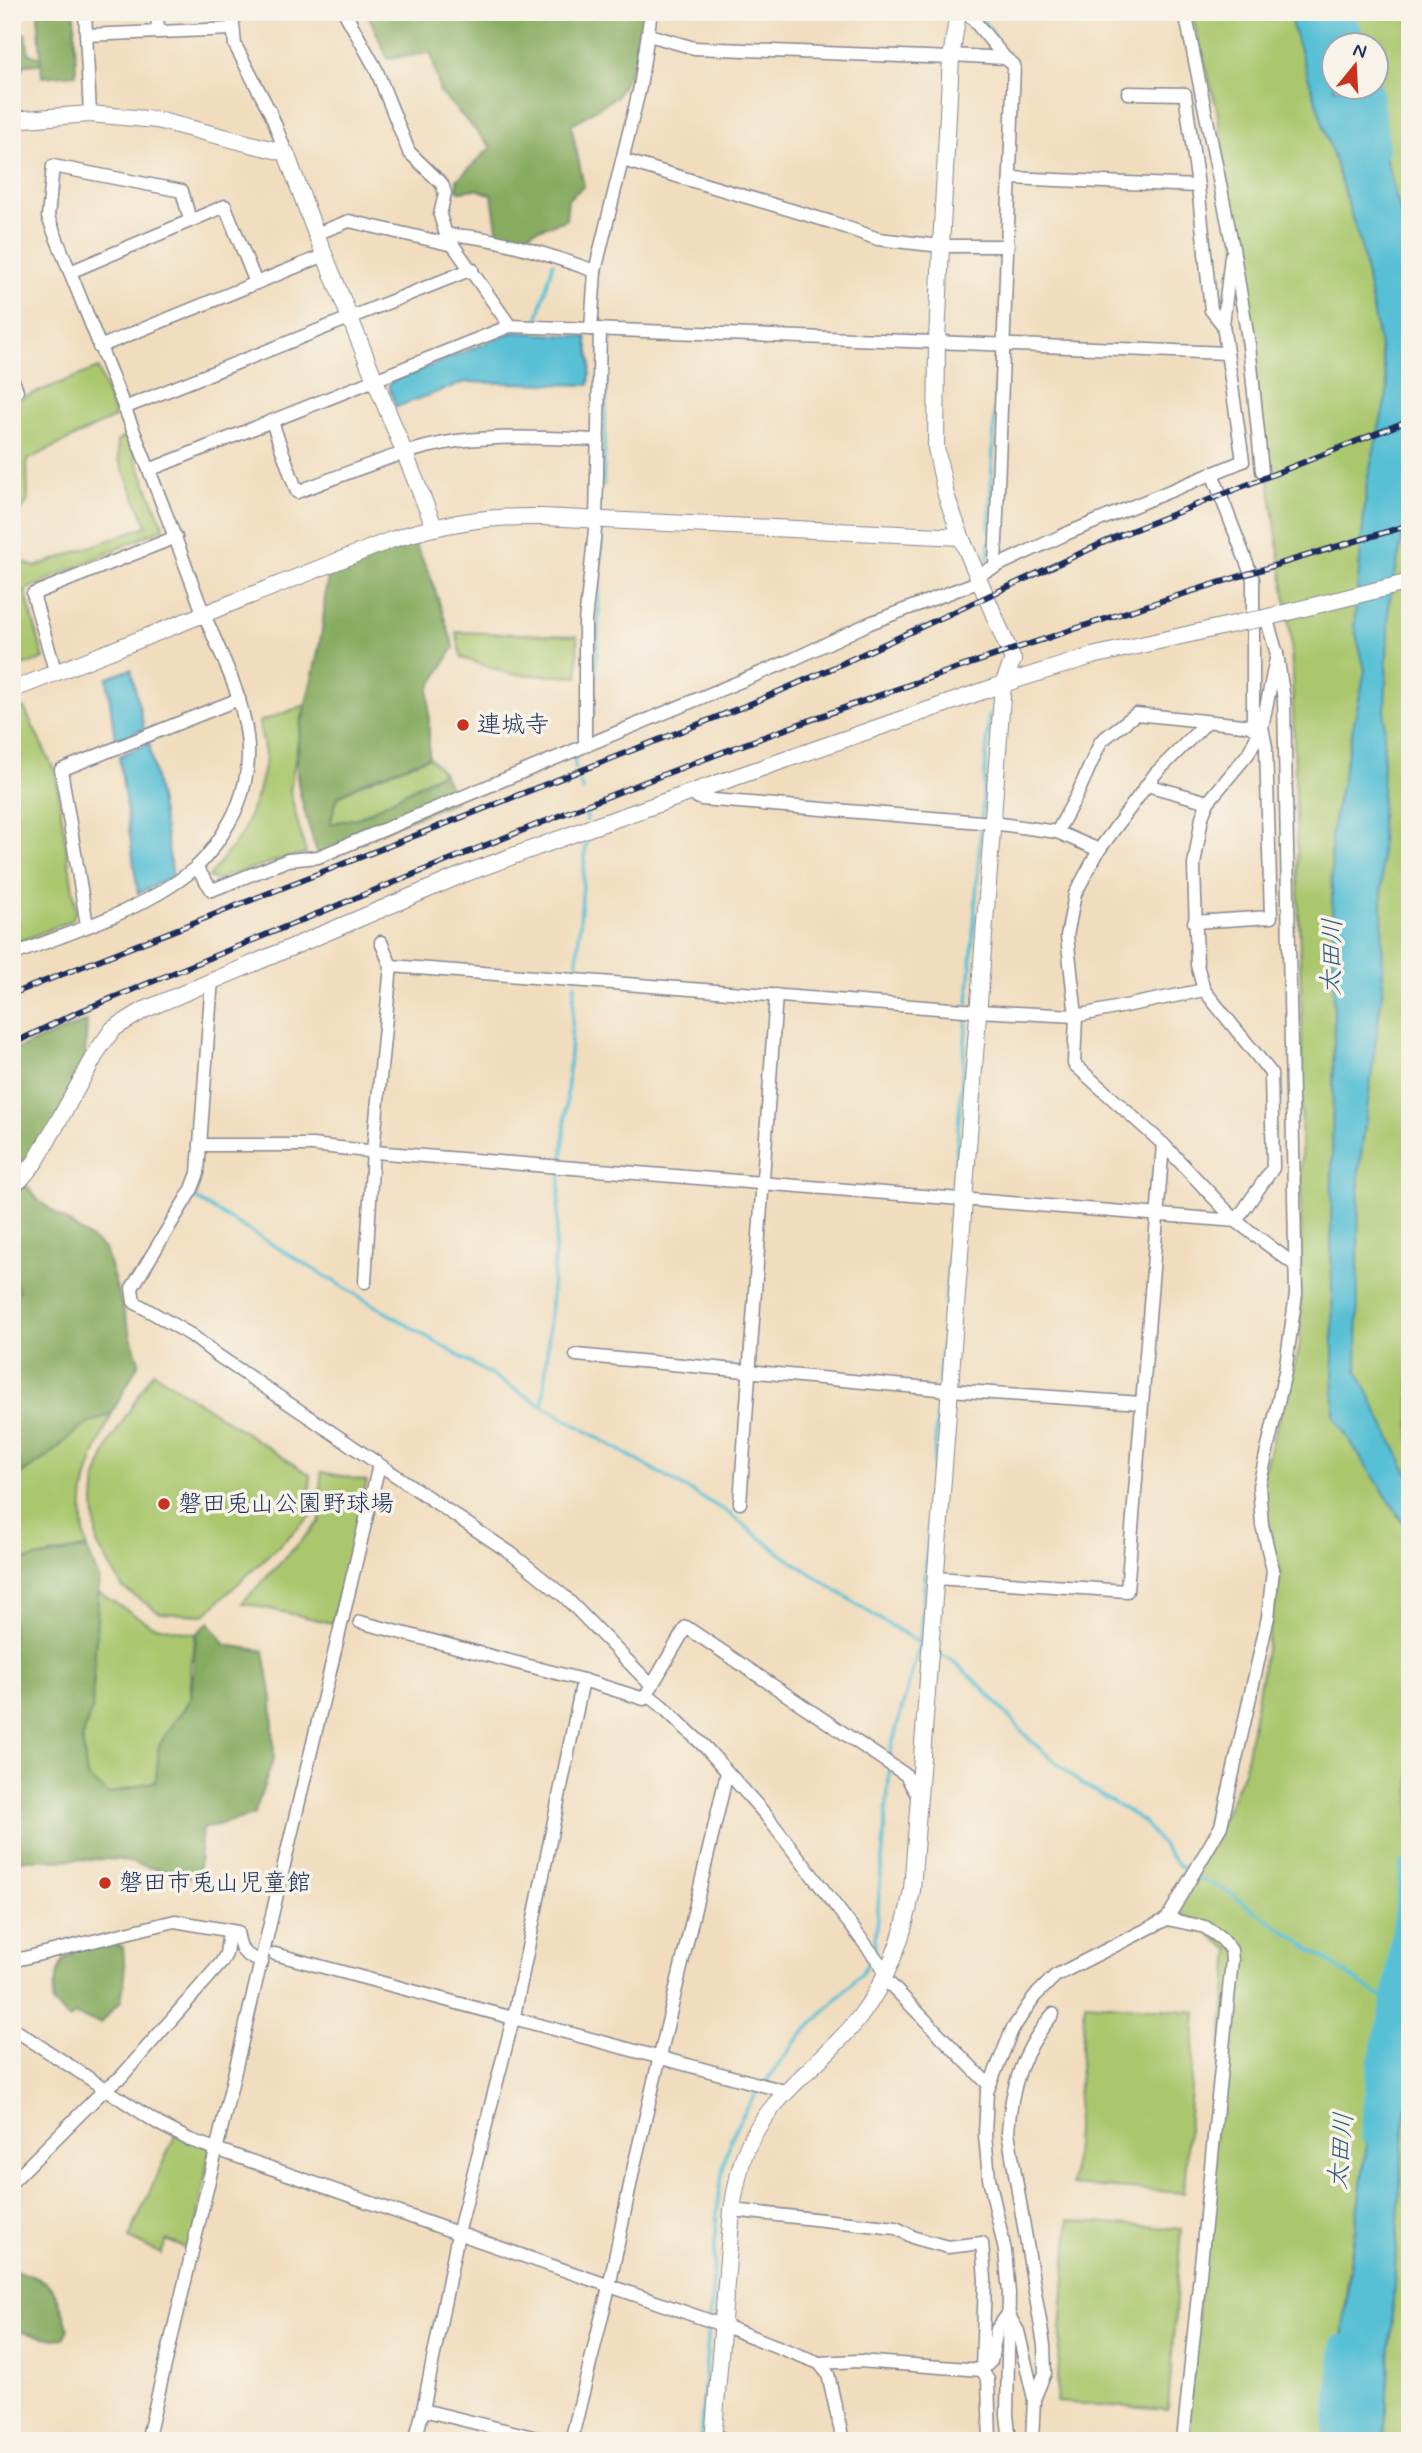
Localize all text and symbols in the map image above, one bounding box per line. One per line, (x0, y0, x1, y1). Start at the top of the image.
north arrow (1320, 32, 1390, 102)
text: N (1350, 37, 1370, 65)
place label: 連城寺 (477, 710, 549, 741)
marker: 連城寺 (455, 717, 471, 733)
water label: 太田川 (1315, 918, 1351, 996)
place label: 磐田兎山公園野球場 (178, 1489, 394, 1520)
marker: 磐田兎山公園野球場 (156, 1496, 172, 1512)
place label: 磐田市兎山児童館 (119, 1868, 311, 1899)
marker: 磐田市兎山児童館 (97, 1875, 113, 1891)
water label: 太田川 (1322, 2111, 1362, 2191)

